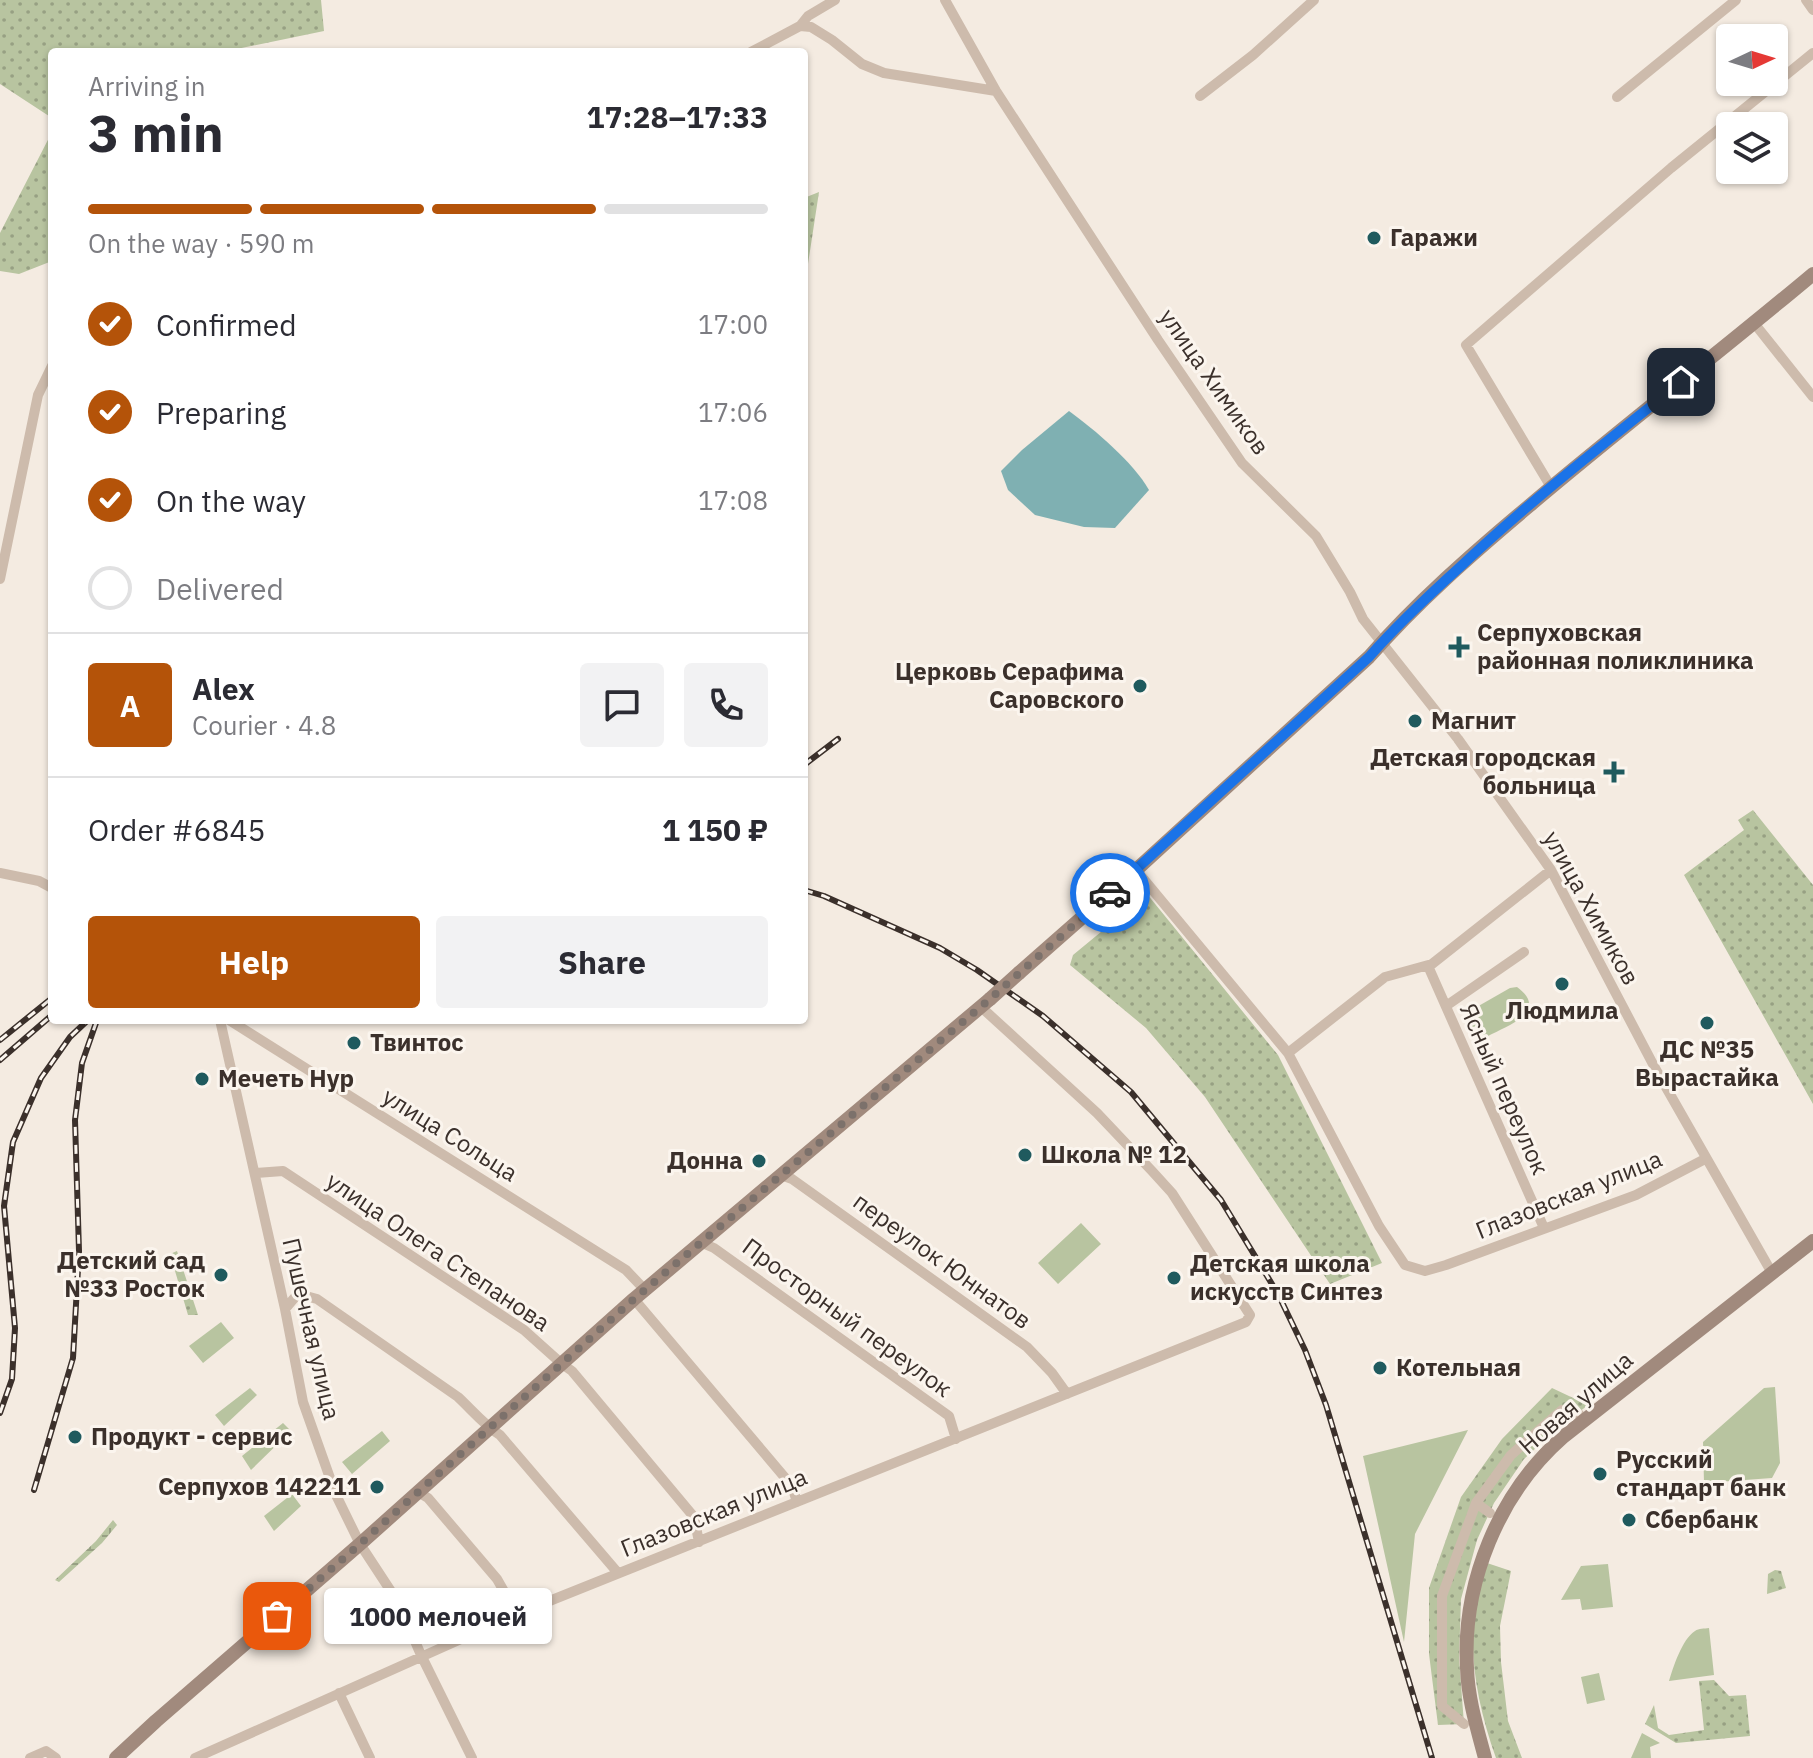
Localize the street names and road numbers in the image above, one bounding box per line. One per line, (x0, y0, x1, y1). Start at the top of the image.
street label: улица Химиков (1153, 302, 1277, 461)
street label: улица Химиков (1536, 825, 1647, 990)
street label: Ясный переулок (1453, 998, 1557, 1179)
street label: улица Сольца (377, 1080, 524, 1189)
street label: Глазовская улица (1471, 1142, 1667, 1246)
street label: улица Олега Степанова (320, 1164, 557, 1338)
street label: переулок Юннатов (847, 1185, 1038, 1336)
street label: Просторный переулок (736, 1230, 959, 1404)
street label: Пушечная улица (275, 1235, 348, 1423)
street label: Новая улица (1511, 1344, 1639, 1461)
street label: Глазовская улица (616, 1460, 812, 1564)

